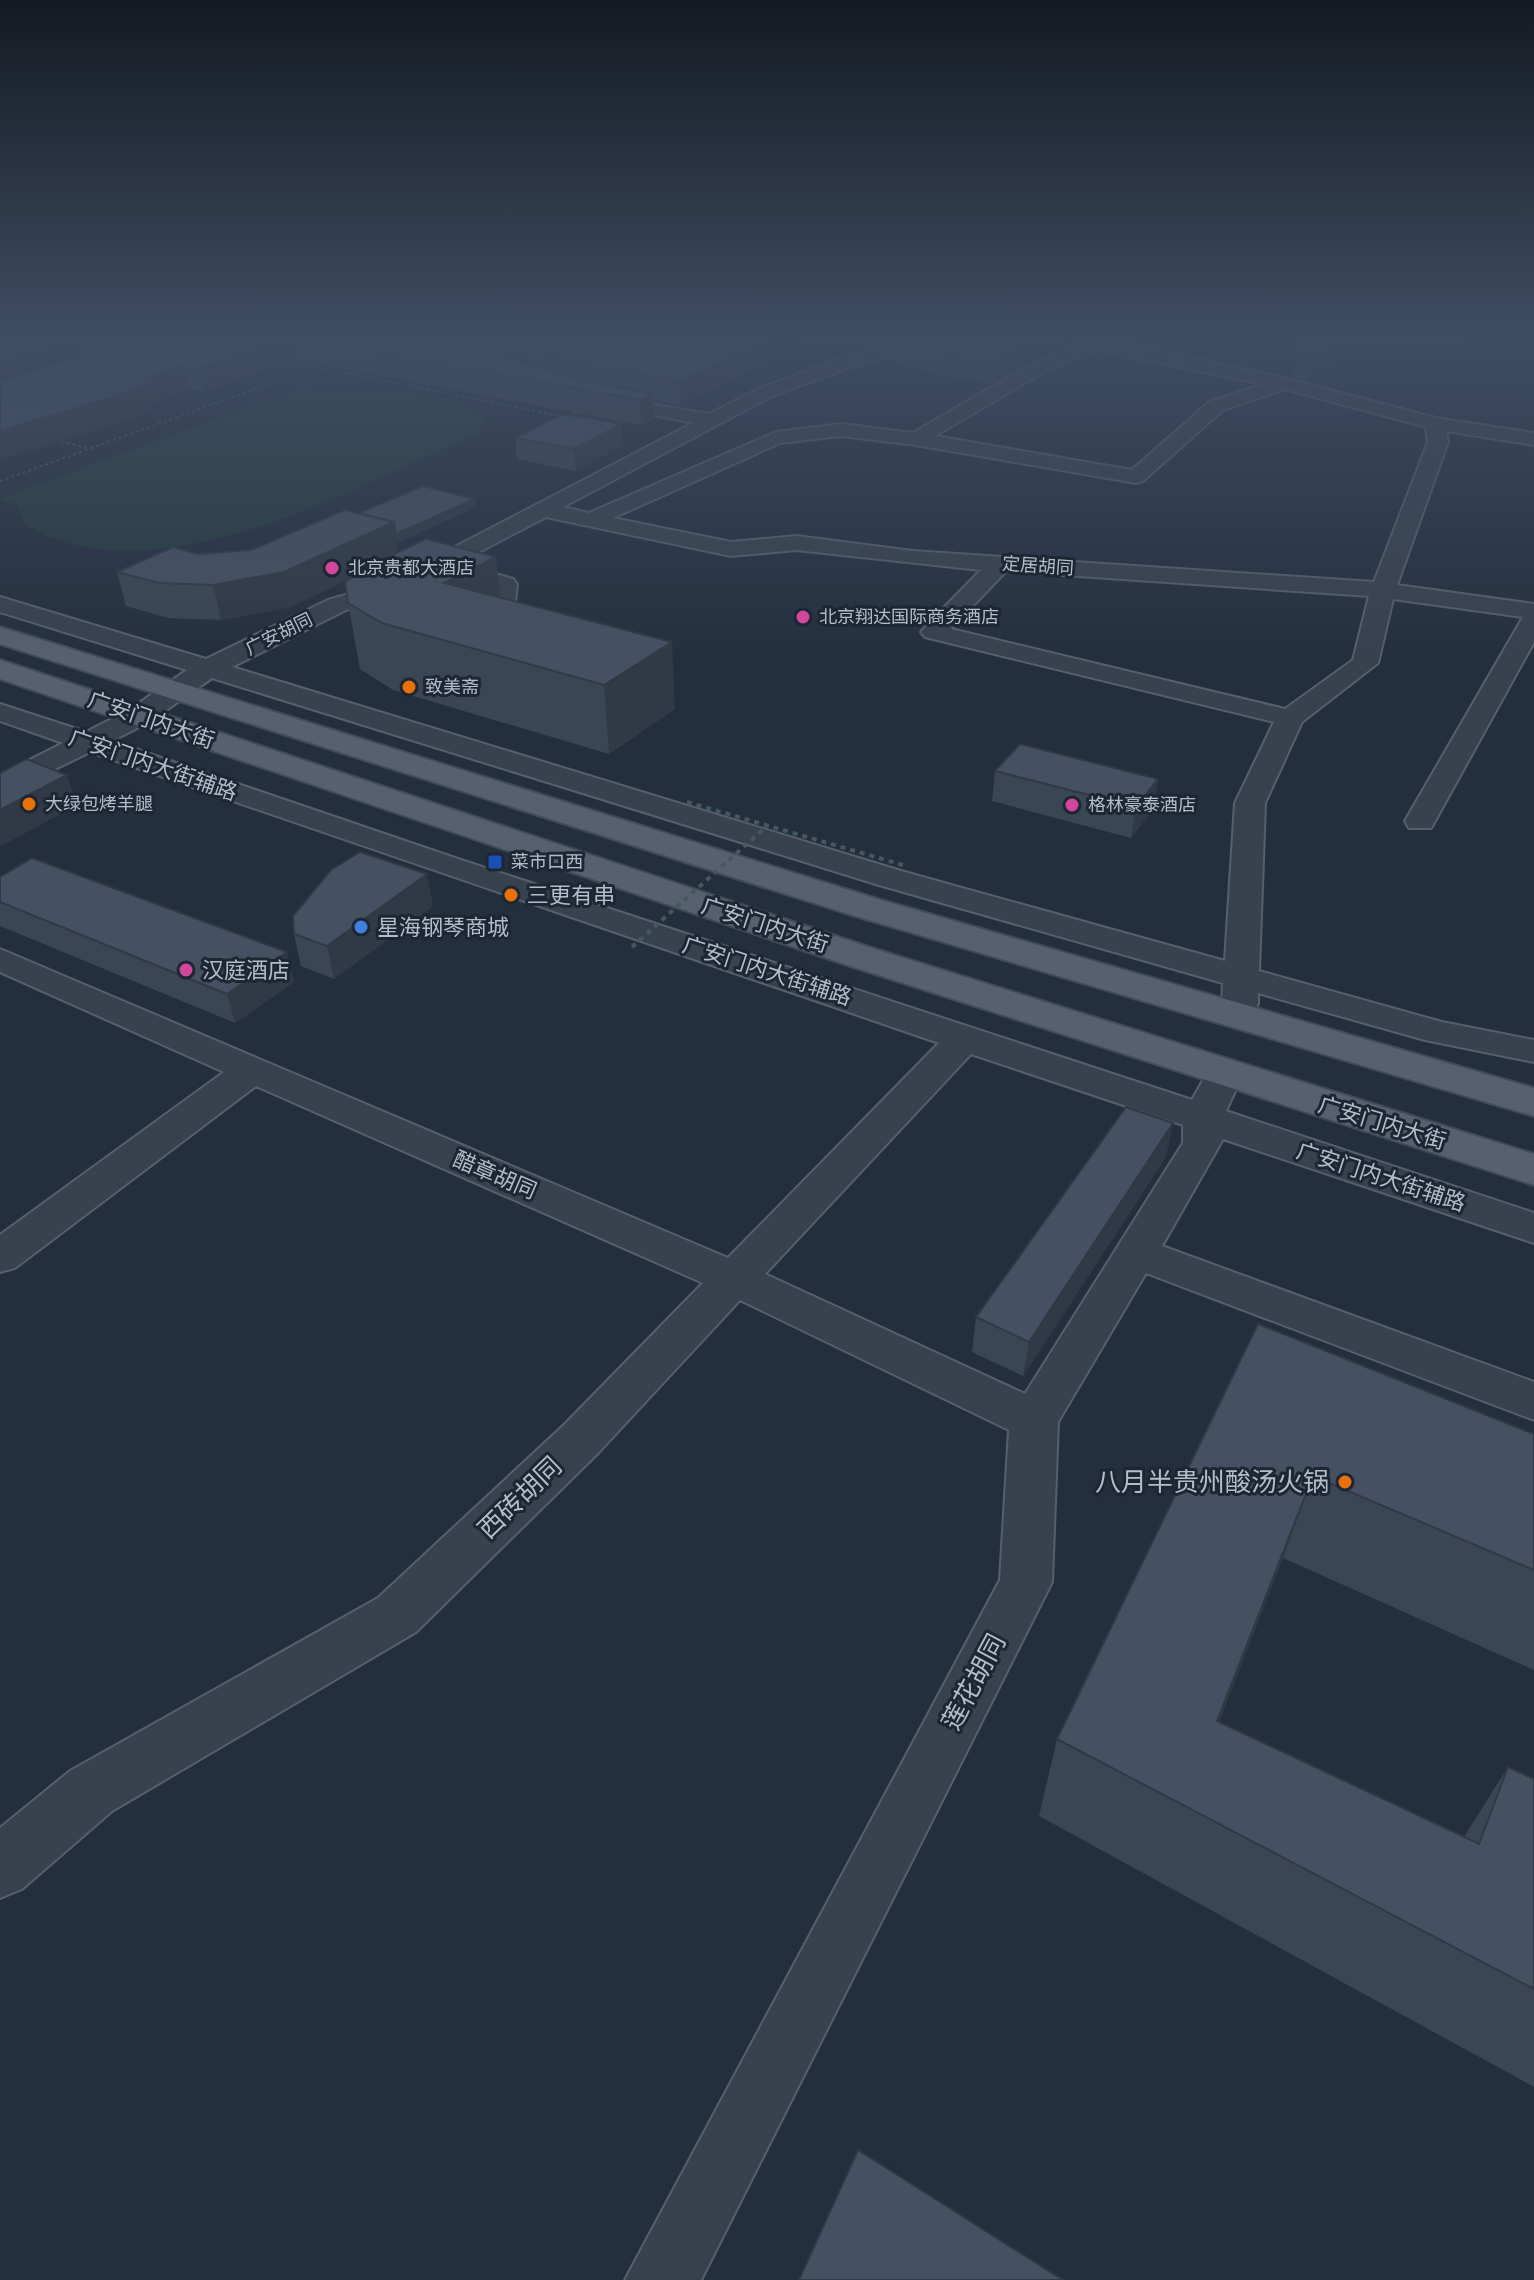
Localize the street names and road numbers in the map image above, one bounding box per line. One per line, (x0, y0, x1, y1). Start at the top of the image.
street label: 定居胡同 (1001, 553, 1075, 579)
street label: 广安胡同 (242, 608, 316, 660)
street label: 广安门内大街 (84, 686, 218, 754)
street label: 广安门内大街辅路 (65, 724, 241, 806)
street label: 广安门内大街 (698, 892, 832, 958)
street label: 广安门内大街辅路 (679, 931, 855, 1011)
street label: 广安门内大街 (1315, 1091, 1449, 1155)
street label: 广安门内大街辅路 (1293, 1137, 1469, 1217)
street label: 醋章胡同 (449, 1145, 541, 1205)
street label: 西砖胡同 (472, 1451, 568, 1545)
street label: 莲花胡同 (936, 1629, 1012, 1735)

